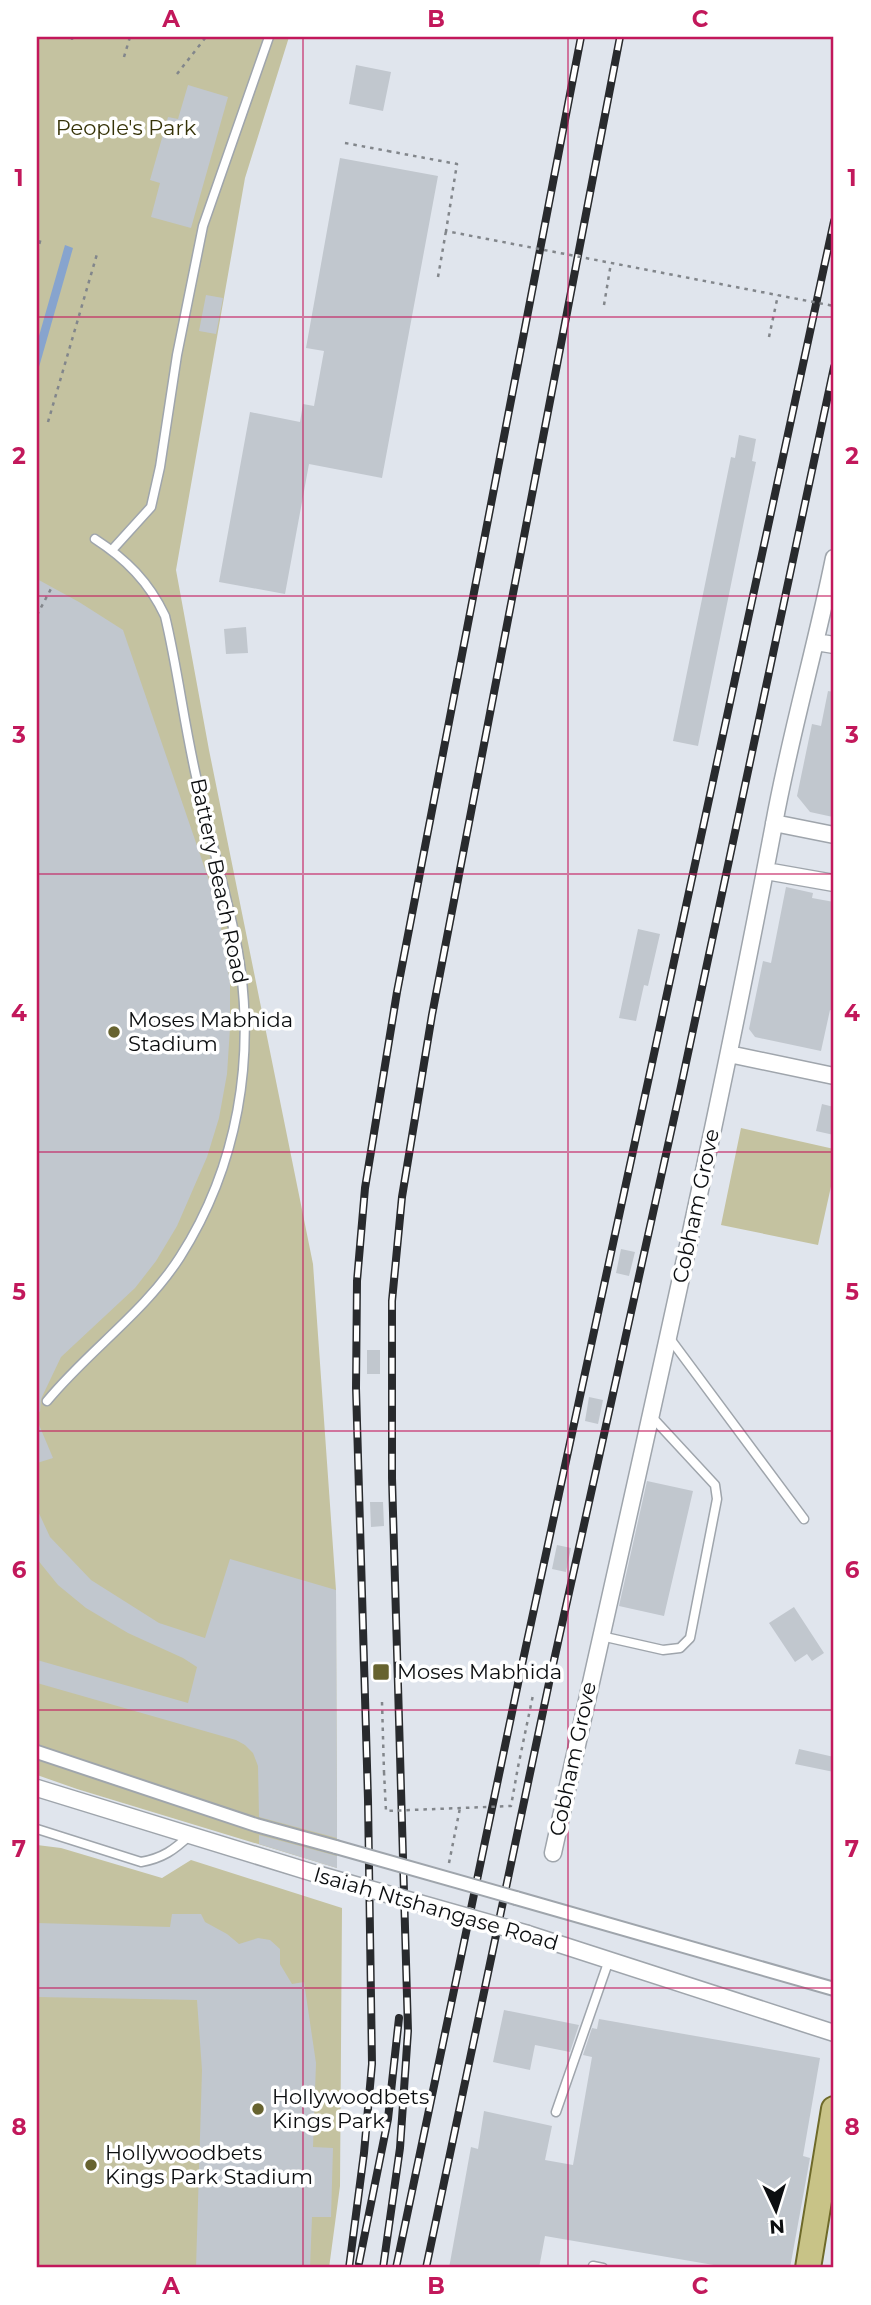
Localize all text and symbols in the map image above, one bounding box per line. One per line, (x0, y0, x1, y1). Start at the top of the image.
text: A (161, 5, 180, 33)
text: B (427, 5, 445, 33)
text: C (692, 5, 709, 33)
park label: People's Park (56, 115, 197, 140)
text: 1 (14, 164, 24, 192)
text: 1 (847, 164, 857, 192)
text: 2 (12, 442, 26, 470)
text: 2 (845, 442, 859, 470)
text: 3 (11, 721, 26, 749)
text: 3 (844, 721, 859, 749)
street label: Battery Beach Road (186, 776, 253, 986)
text: 4 (11, 999, 27, 1027)
text: 4 (844, 999, 860, 1027)
place label: Moses Mabhida Stadium (128, 1007, 293, 1056)
marker: Moses Mabhida Stadium (106, 1024, 122, 1040)
street label: Cobham Grove (667, 1126, 724, 1285)
text: 5 (12, 1278, 26, 1306)
text: 5 (845, 1278, 859, 1306)
text: 6 (12, 1556, 27, 1584)
text: 6 (845, 1556, 860, 1584)
place label: Moses Mabhida (397, 1659, 562, 1684)
marker: Moses Mabhida (371, 1662, 391, 1682)
street label: Cobham Grove (544, 1679, 601, 1838)
text: 7 (12, 1835, 26, 1863)
text: 7 (845, 1835, 859, 1863)
street label: Isaiah Ntshangase Road (311, 1862, 561, 1955)
place label: Hollywoodbets Kings Park (272, 2084, 429, 2133)
marker: Hollywoodbets Kings Park (250, 2101, 266, 2117)
text: 8 (11, 2113, 27, 2141)
text: 8 (844, 2113, 860, 2141)
place label: Hollywoodbets Kings Park Stadium (105, 2140, 313, 2189)
marker: Hollywoodbets Kings Park Stadium (83, 2157, 99, 2173)
north arrow (742, 2176, 812, 2246)
text: N (769, 2214, 786, 2238)
text: A (161, 2272, 180, 2300)
text: B (427, 2272, 445, 2300)
text: C (692, 2272, 709, 2300)

